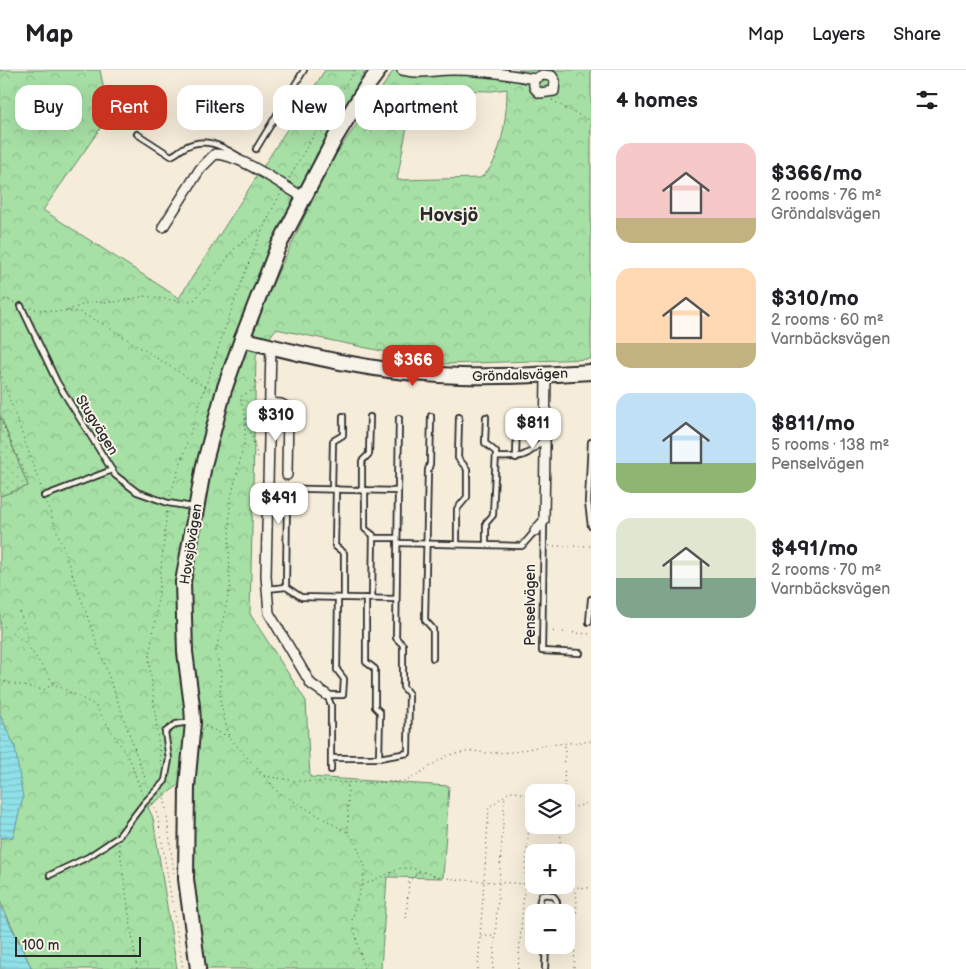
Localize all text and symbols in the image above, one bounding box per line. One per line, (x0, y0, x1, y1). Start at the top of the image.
text: Map (25, 20, 73, 49)
text: Map (748, 24, 784, 45)
text: Layers (812, 24, 865, 45)
text: Share (893, 24, 941, 45)
chip: Buy (15, 85, 82, 130)
chip: Rent (92, 85, 167, 130)
chip: Filters (177, 85, 263, 130)
chip: New (273, 85, 345, 130)
chip: Apartment (355, 85, 476, 130)
icon: filters (913, 86, 941, 114)
text: 4 homes (616, 88, 698, 113)
text: $366/mo (771, 161, 862, 186)
icon: home (656, 163, 716, 223)
text: 2 rooms · 76 m² (771, 186, 882, 205)
district label: Hovsjö (420, 204, 479, 227)
text: Gröndalsvägen (771, 205, 881, 224)
text: $310/mo (771, 286, 859, 311)
icon: home (656, 288, 716, 348)
text: 2 rooms · 60 m² (771, 311, 884, 330)
text: Varnbäcksvägen (771, 330, 890, 349)
pin: $366 (383, 344, 443, 387)
text: $366 (393, 351, 433, 370)
street label: Gröndalsvägen (472, 365, 568, 385)
street label: Stugvägen (72, 392, 122, 458)
pin: $310 (246, 400, 306, 442)
text: $310 (258, 406, 294, 425)
pin: $811 (503, 408, 563, 450)
text: $811/mo (771, 411, 855, 436)
icon: home (656, 413, 716, 473)
text: $811 (516, 414, 550, 433)
text: 5 rooms · 138 m² (771, 436, 890, 455)
text: Penselvägen (771, 455, 864, 474)
pin: $491 (249, 482, 309, 525)
text: $491 (261, 489, 297, 508)
street label: Hovsjövägen (176, 502, 206, 586)
text: $491/mo (771, 536, 858, 561)
icon: home (656, 538, 716, 598)
text: 2 rooms · 70 m² (771, 561, 881, 580)
street label: Penselvägen (522, 564, 539, 646)
text: Varnbäcksvägen (771, 580, 890, 599)
map controls (525, 784, 575, 954)
button: layers (525, 784, 575, 834)
button: + (525, 844, 575, 894)
button: − (525, 904, 575, 954)
scale bar (15, 934, 141, 957)
text: 100 m (22, 937, 59, 954)

